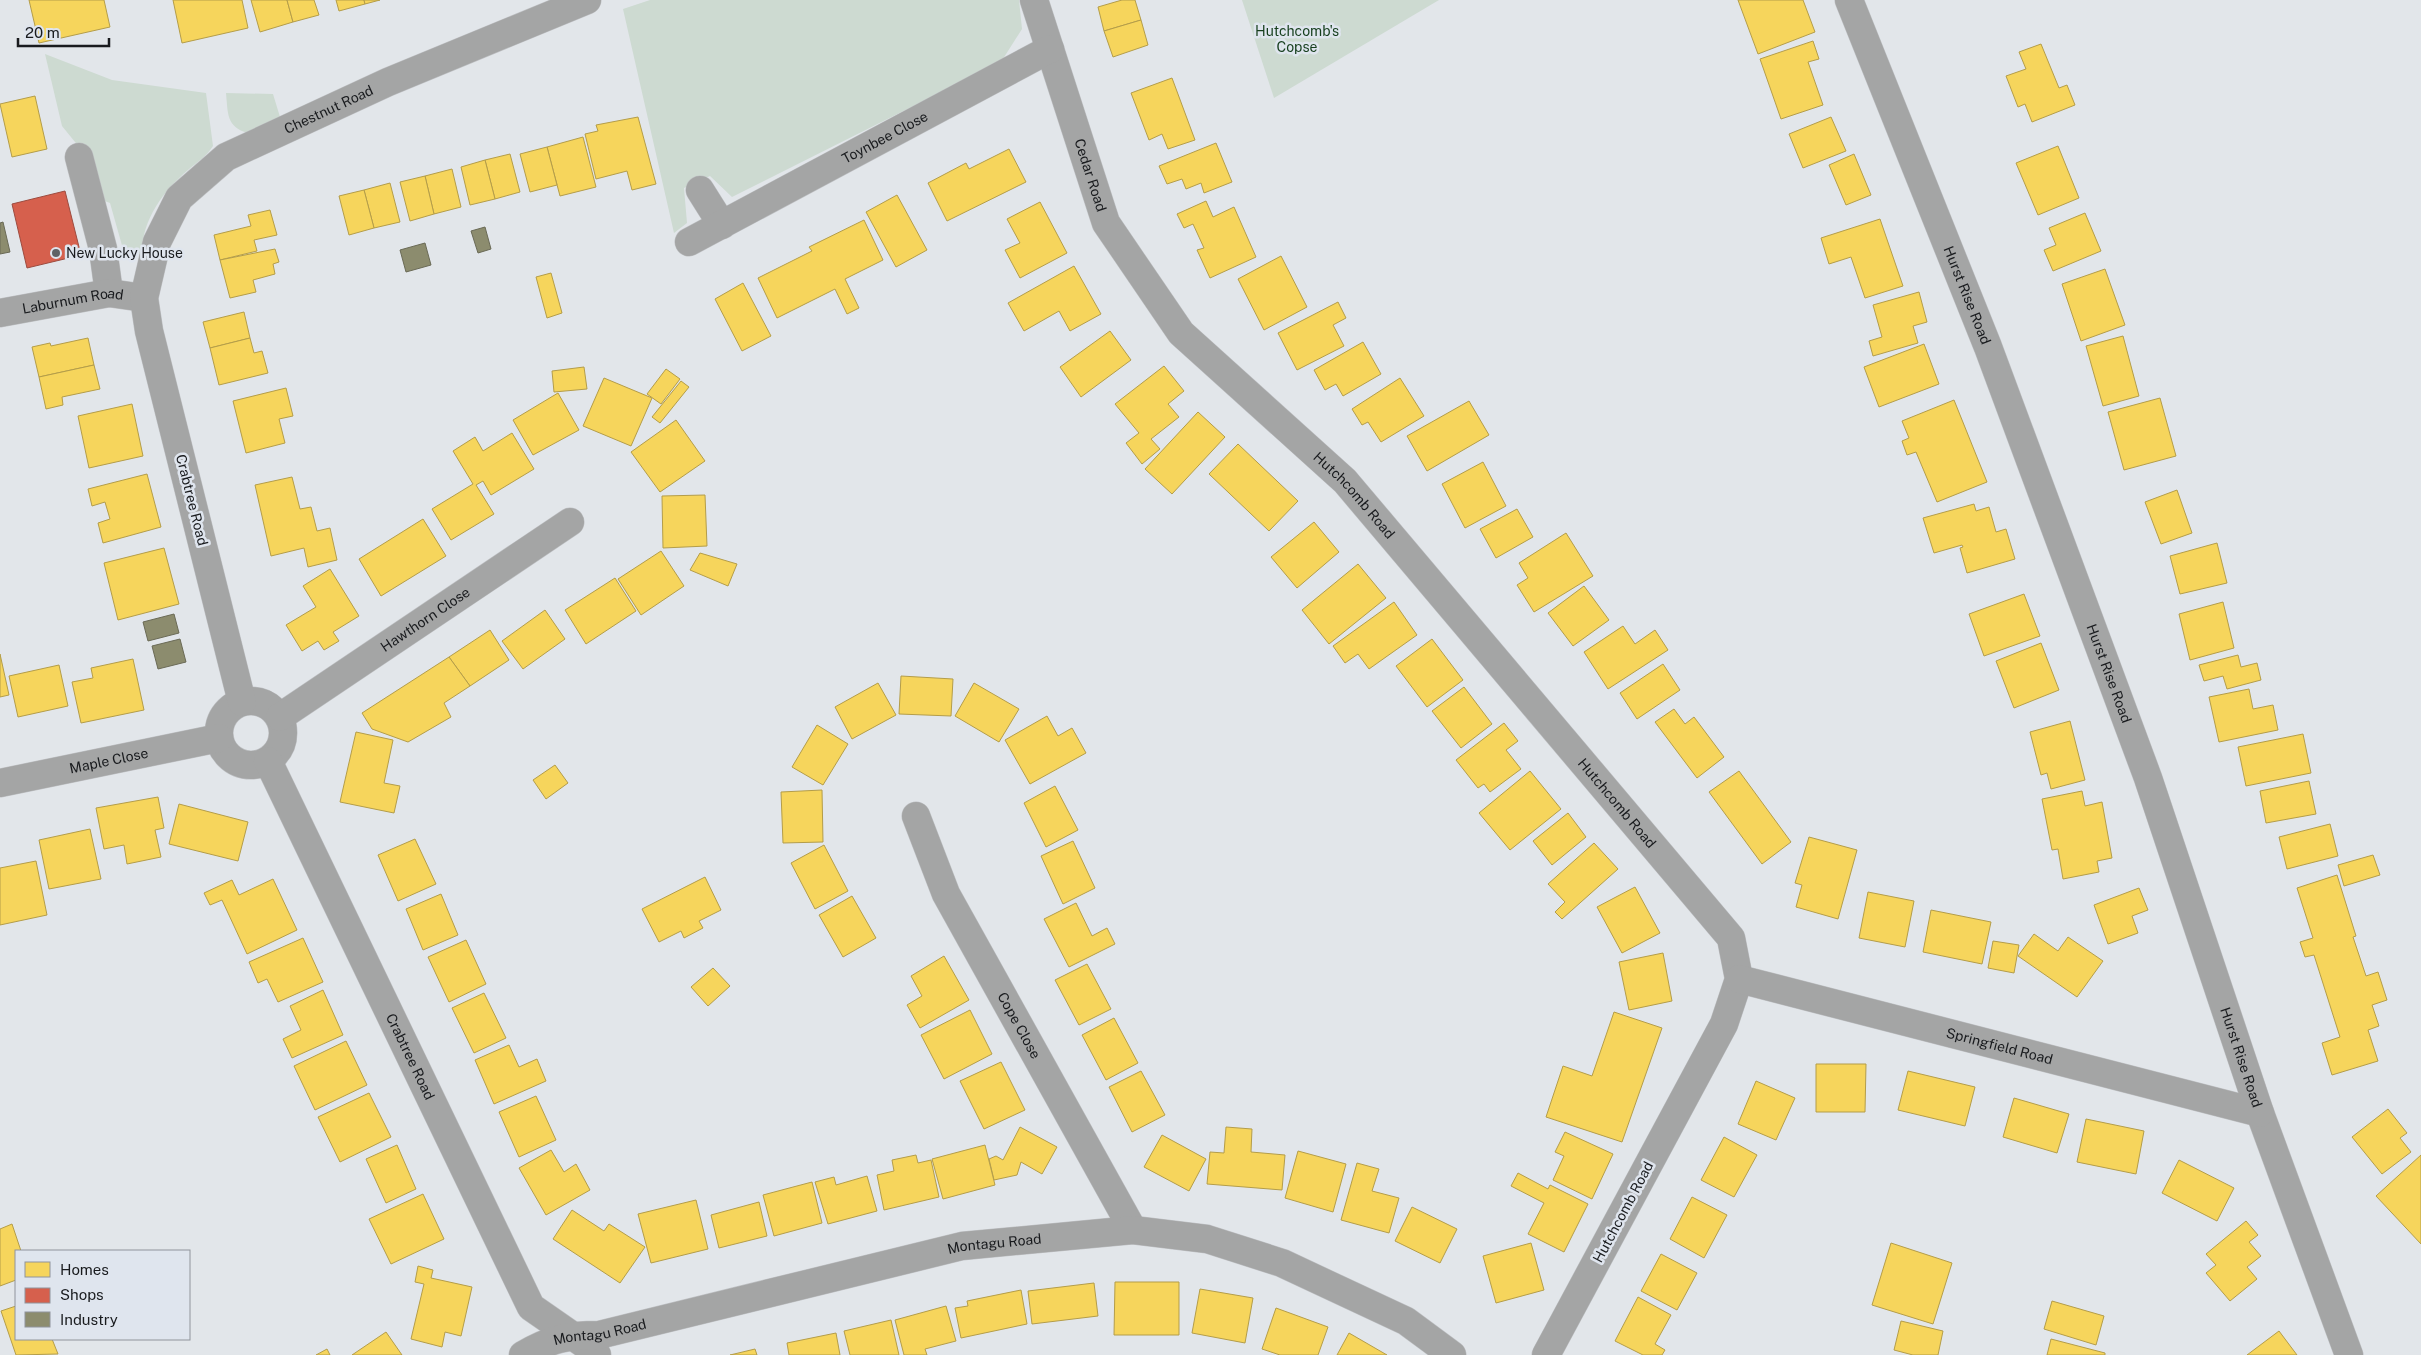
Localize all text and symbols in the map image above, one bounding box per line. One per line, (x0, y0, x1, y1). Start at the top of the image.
scale bar (18, 15, 109, 47)
park label: Hutchcomb's Copse (1255, 23, 1339, 55)
text: 20 m (25, 24, 60, 41)
street label: Chestnut Road (282, 82, 376, 137)
street label: Toynbee Close (839, 108, 930, 167)
street label: Cedar Road (1071, 137, 1110, 214)
street label: Hurst Rise Road (1940, 244, 1994, 347)
place label: New Lucky House (66, 245, 183, 261)
marker: New Lucky House (50, 247, 62, 259)
street label: Laburnum Road (21, 285, 125, 317)
street label: Hutchcomb Road (1310, 449, 1398, 542)
street label: Crabtree Road (173, 453, 211, 547)
street label: Hawthorn Close (378, 584, 473, 655)
street label: Hurst Rise Road (2083, 622, 2135, 725)
street label: Maple Close (68, 745, 150, 777)
street label: Hutchcomb Road (1575, 755, 1659, 851)
street label: Cope Close (994, 989, 1044, 1062)
street label: Hurst Rise Road (2217, 1005, 2266, 1109)
street label: Crabtree Road (383, 1011, 438, 1102)
street label: Springfield Road (1945, 1025, 2055, 1067)
street label: Hutchcomb Road (1590, 1159, 1656, 1265)
street label: Montagu Road (946, 1231, 1042, 1257)
legend (15, 1250, 190, 1340)
text: Homes (60, 1261, 109, 1278)
text: Shops (60, 1286, 104, 1303)
text: Industry (60, 1311, 118, 1328)
street label: Montagu Road (552, 1316, 648, 1348)

